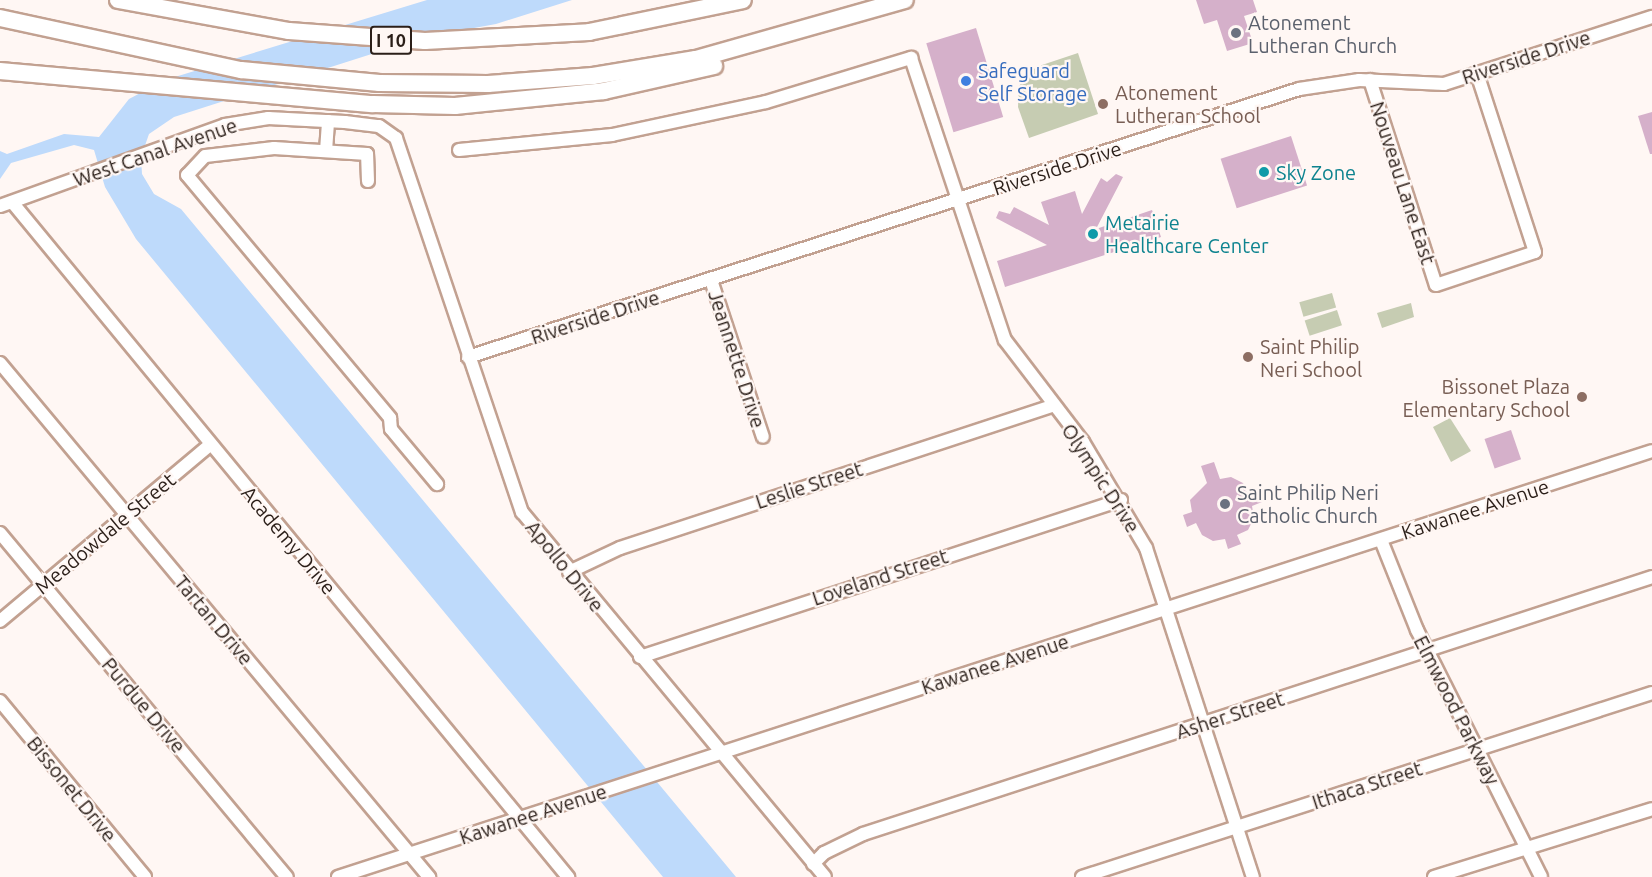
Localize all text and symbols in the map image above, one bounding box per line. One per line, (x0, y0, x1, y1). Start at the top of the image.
place label: Atonement Lutheran Church (1248, 10, 1397, 57)
road number: I 10 (370, 25, 412, 55)
street label: Riverside Drive (1459, 25, 1593, 89)
marker: Atonement Lutheran Church (1229, 26, 1243, 40)
place label: Safeguard Self Storage (978, 58, 1087, 105)
marker: Safeguard Self Storage (959, 74, 973, 88)
place label: Atonement Lutheran School (1115, 80, 1261, 127)
marker: Atonement Lutheran School (1096, 97, 1110, 111)
street label: Nouveau Lane East (1365, 98, 1441, 268)
street label: West Canal Avenue (70, 113, 240, 191)
street label: Riverside Drive (990, 136, 1124, 200)
place label: Sky Zone (1276, 160, 1356, 184)
marker: Sky Zone (1257, 165, 1271, 179)
place label: Metairie Healthcare Center (1105, 210, 1269, 257)
marker: Metairie Healthcare Center (1086, 227, 1100, 241)
street label: Riverside Drive (528, 285, 662, 349)
street label: Jeannette Drive (703, 287, 771, 431)
place label: Saint Philip Neri School (1260, 334, 1362, 381)
marker: Saint Philip Neri School (1241, 350, 1255, 364)
place label: Bissonet Plaza Elementary School (1403, 374, 1570, 421)
marker: Bissonet Plaza Elementary School (1575, 390, 1589, 404)
street label: Olympic Drive (1057, 419, 1145, 537)
street label: Leslie Street (752, 456, 866, 514)
street label: Meadowdale Street (30, 467, 180, 599)
street label: Kawanee Avenue (1398, 474, 1552, 544)
place label: Saint Philip Neri Catholic Church (1237, 480, 1379, 527)
street label: Academy Drive (237, 481, 341, 599)
marker: Saint Philip Neri Catholic Church (1218, 497, 1232, 511)
street label: Apollo Drive (521, 516, 609, 616)
street label: Loveland Street (809, 544, 951, 610)
street label: Tartan Drive (170, 570, 258, 670)
street label: Kawanee Avenue (918, 629, 1072, 699)
street label: Elmwood Parkway (1409, 631, 1505, 789)
street label: Purdue Drive (97, 652, 191, 758)
street label: Asher Street (1173, 686, 1287, 744)
street label: Bissonet Drive (22, 731, 122, 847)
street label: Ithaca Street (1309, 756, 1425, 814)
street label: Kawanee Avenue (456, 779, 610, 849)

